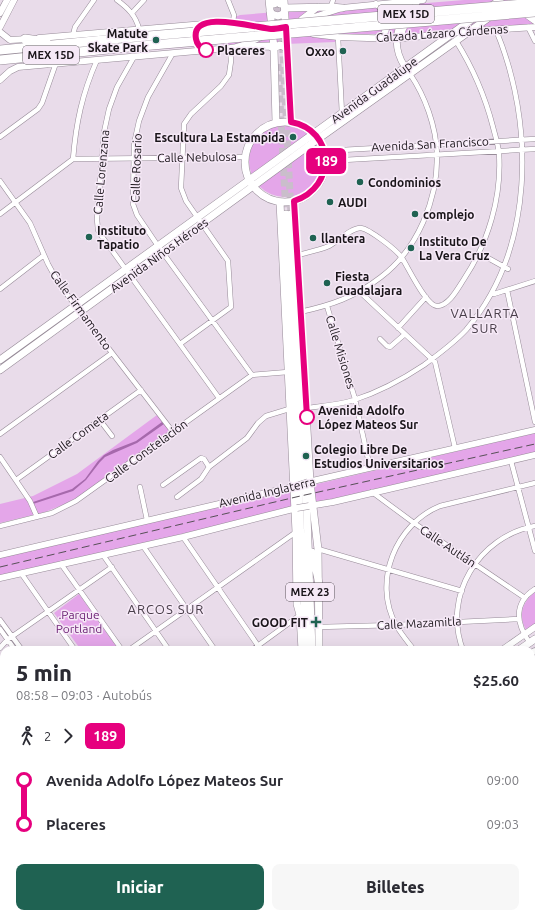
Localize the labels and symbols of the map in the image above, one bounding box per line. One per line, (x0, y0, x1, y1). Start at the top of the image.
road number: MEX 15D (378, 5, 434, 23)
street label: Calzada Lázaro Cárdenas (375, 22, 509, 44)
place label: Matute Skate Park (88, 27, 148, 54)
marker: Matute Skate Park (151, 35, 161, 45)
marker: Placeres (198, 42, 214, 58)
place label: Placeres (217, 44, 265, 57)
place label: Oxxo (305, 45, 335, 58)
road number: MEX 15D (23, 46, 79, 64)
marker: Oxxo (338, 46, 348, 56)
street label: Avenida Guadalupe (328, 54, 420, 126)
street label: Calle Lorenzana (91, 129, 111, 215)
place label: Escultura La Estampida (154, 131, 285, 144)
marker: Escultura La Estampida (288, 132, 298, 142)
street label: Calle Rosario (128, 133, 144, 203)
street label: Avenida San Francisco (371, 134, 489, 154)
line badge: 189 (303, 148, 349, 174)
street label: Calle Nebulosa (157, 150, 237, 164)
place label: Condominios (368, 176, 441, 189)
marker: Condominios (355, 177, 365, 187)
place label: AUDI (338, 196, 367, 209)
marker: AUDI (325, 197, 335, 207)
place label: complejo (423, 208, 475, 221)
marker: complejo (410, 209, 420, 219)
street label: Avenida Niños Héroes (108, 215, 210, 295)
place label: Instituto Tapatio (97, 224, 146, 251)
marker: Instituto Tapatio (84, 232, 94, 242)
place label: llantera (321, 232, 365, 245)
marker: llantera (308, 233, 318, 243)
place label: Instituto De La Vera Cruz (419, 235, 490, 262)
marker: Instituto De La Vera Cruz (406, 243, 416, 253)
street label: Calle Firmamento (48, 268, 114, 352)
place label: Fiesta Guadalajara (335, 270, 402, 297)
marker: Fiesta Guadalajara (322, 278, 332, 288)
district label: VALLARTA SUR (450, 306, 520, 335)
street label: Calle Misiones (324, 314, 358, 390)
place label: Avenida Adolfo López Mateos Sur (318, 404, 418, 431)
street label: Calle Cometa (45, 409, 111, 461)
marker: Avenida Adolfo López Mateos Sur (299, 409, 315, 425)
street label: Calle Constelación (102, 417, 190, 485)
place label: Colegio Libre De Estudios Universitarios (314, 443, 444, 470)
marker: Colegio Libre De Estudios Universitarios (301, 451, 311, 461)
street label: Avenida Inglaterra (218, 475, 316, 509)
street label: Calle Autlán (418, 523, 478, 569)
road number: MEX 23 (286, 583, 334, 601)
district label: ARCOS SUR (128, 602, 204, 616)
park label: .Parque Portland (56, 608, 102, 635)
street label: Calle Mazamitla (376, 614, 462, 632)
place label: GOOD FIT (252, 616, 308, 629)
marker: GOOD FIT (311, 617, 321, 627)

